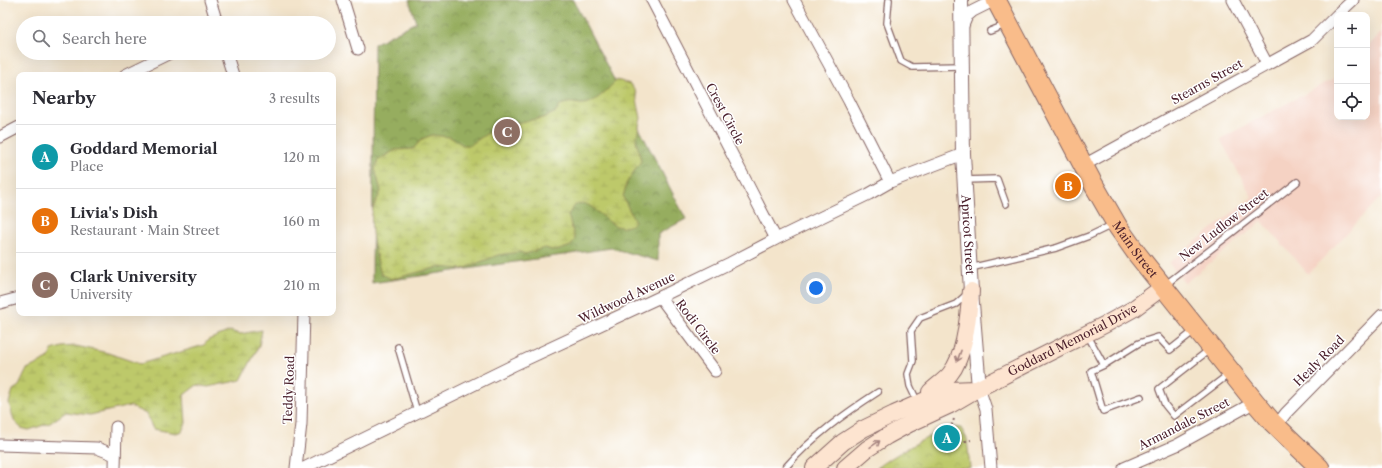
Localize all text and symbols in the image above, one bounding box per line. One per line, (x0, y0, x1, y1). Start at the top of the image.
map controls (1334, 12, 1370, 120)
button: + (1334, 12, 1370, 48)
search box (16, 16, 336, 60)
icon: search (30, 27, 52, 49)
text: Search here (62, 29, 147, 48)
button: − (1334, 48, 1370, 84)
street label: Stearns Street (1168, 55, 1246, 107)
street label: Crest Circle (703, 80, 748, 147)
button: locate (1334, 84, 1370, 120)
text: Nearby (32, 88, 96, 108)
text: 3 results (269, 90, 320, 106)
pin: C (494, 117, 520, 147)
text: Goddard Memorial (70, 139, 218, 158)
text: A (40, 149, 50, 165)
text: 120 m (283, 149, 320, 165)
text: Place (70, 158, 103, 174)
pin: B (1055, 171, 1081, 201)
street label: New Ludlow Street (1176, 185, 1272, 264)
street label: Apricot Street (958, 193, 978, 276)
text: Livia's Dish (70, 203, 158, 222)
text: B (40, 213, 50, 229)
text: 160 m (283, 213, 320, 229)
street label: Main Street (1109, 218, 1162, 281)
text: Restaurant · Main Street (70, 222, 220, 238)
text: Clark University (70, 267, 197, 286)
street label: Wildwood Avenue (575, 269, 678, 327)
text: C (40, 277, 50, 293)
text: 210 m (283, 277, 320, 293)
your location (806, 278, 826, 298)
text: University (70, 286, 133, 302)
street label: Rodi Circle (673, 296, 724, 357)
street label: Goddard Memorial Drive (1005, 300, 1141, 379)
street label: Healy Road (1290, 332, 1348, 389)
one-way arrow (954, 350, 962, 362)
street label: Teddy Road (280, 355, 297, 424)
street label: Armandale Street (1135, 394, 1232, 453)
pin: A (934, 423, 960, 453)
one-way arrow (869, 440, 880, 448)

